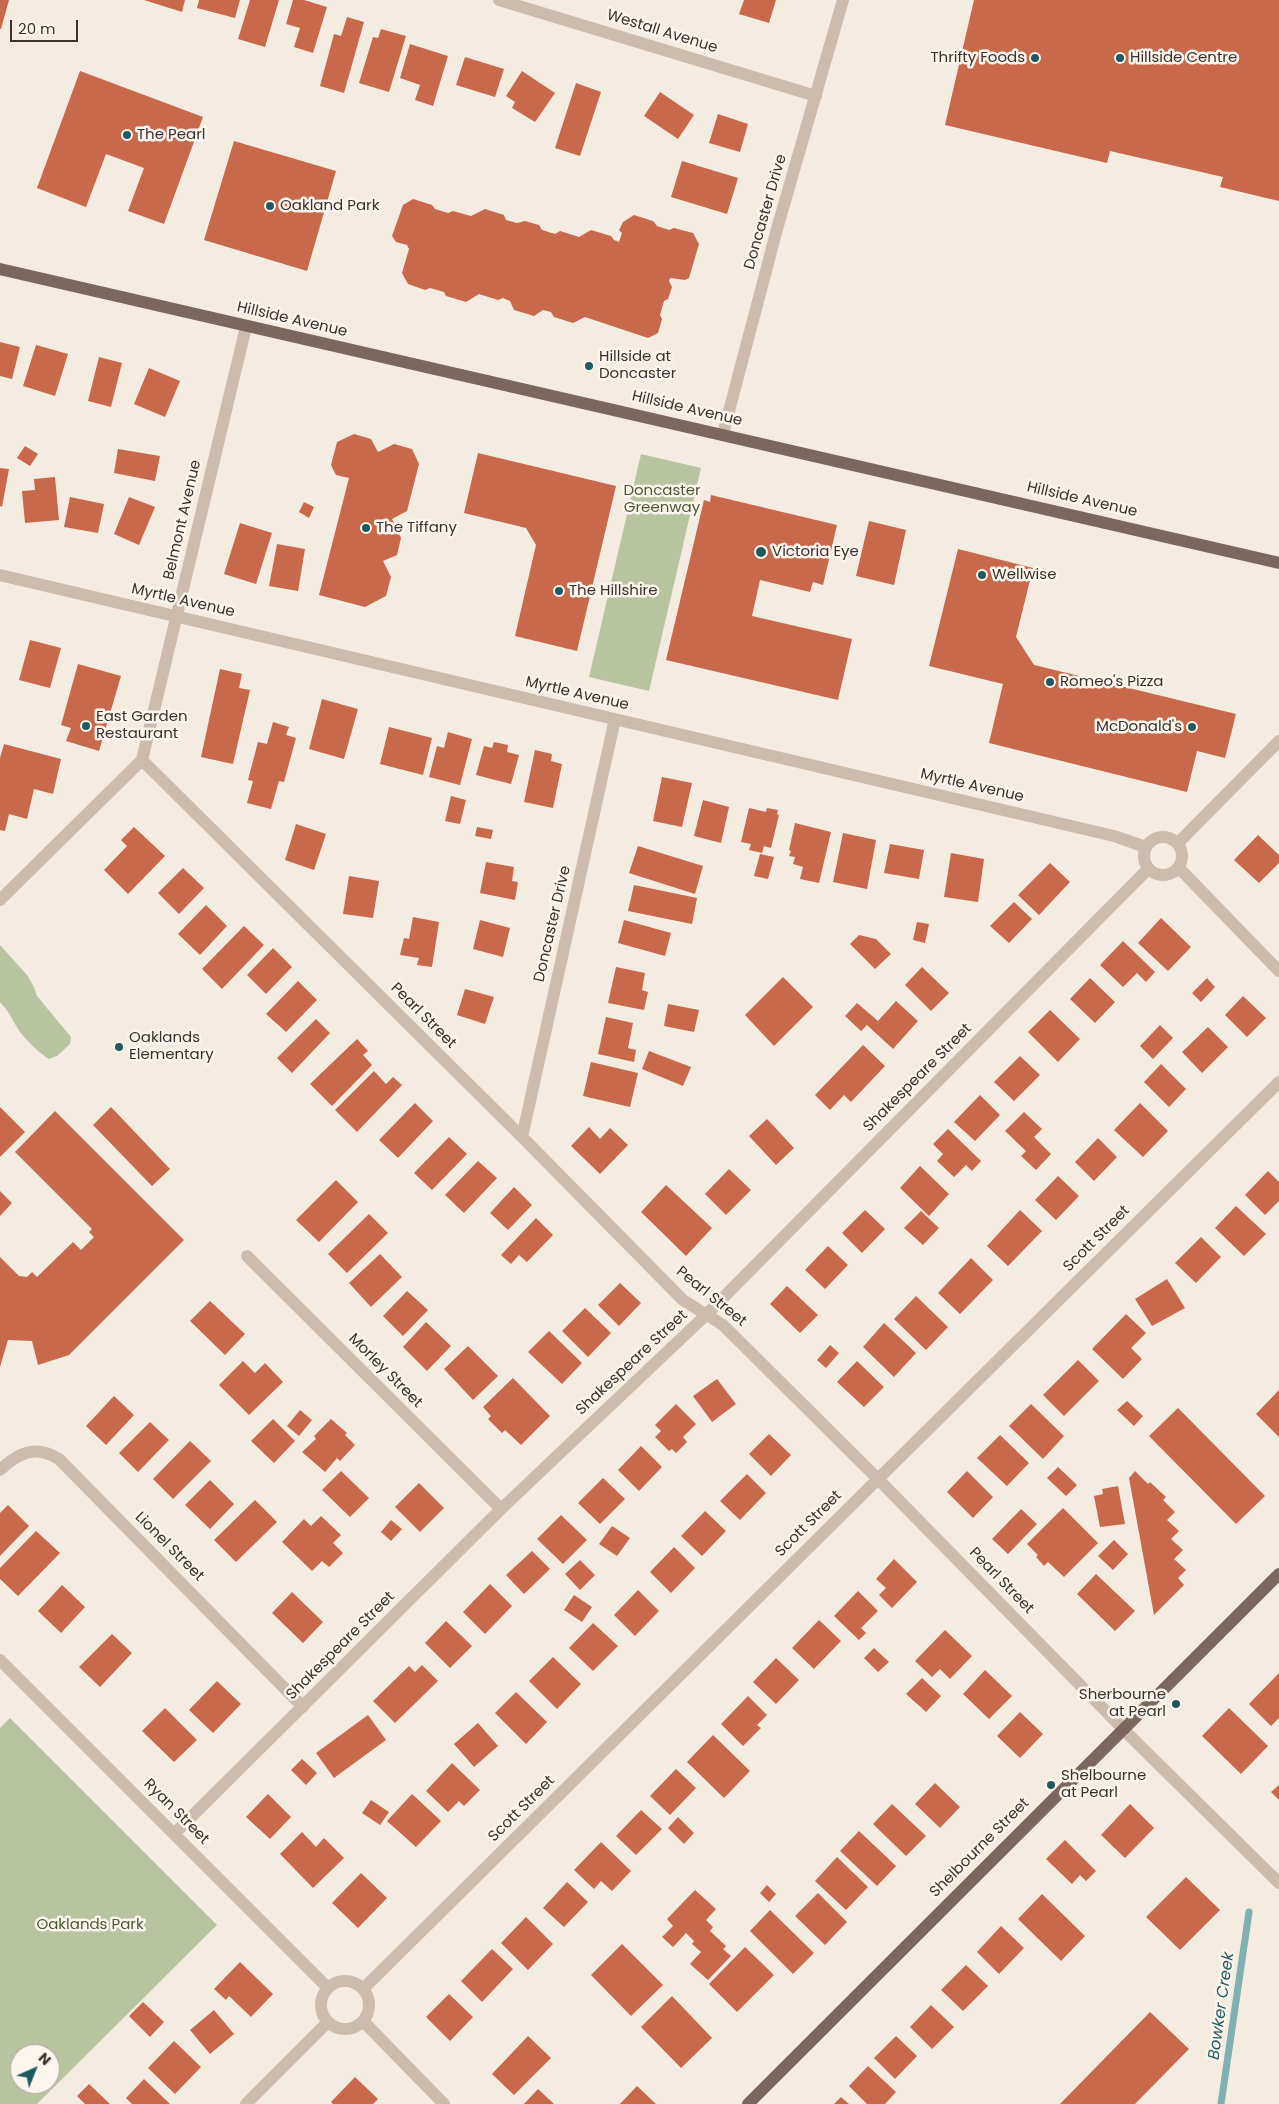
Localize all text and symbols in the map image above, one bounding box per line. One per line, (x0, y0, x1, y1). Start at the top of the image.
street label: Westall Avenue (604, 7, 720, 57)
scale bar (12, 10, 80, 42)
text: 20 m (18, 18, 56, 39)
place label: Thrifty Foods (930, 49, 1025, 67)
place label: Hillside Centre (1130, 49, 1237, 67)
marker: Thrifty Foods (1029, 52, 1041, 64)
marker: Hillside Centre (1114, 52, 1126, 64)
place label: The Pearl (137, 126, 205, 144)
marker: The Pearl (121, 129, 133, 141)
street label: Doncaster Drive (741, 152, 791, 272)
place label: Oakland Park (280, 197, 379, 215)
marker: Oakland Park (264, 200, 276, 212)
street label: Hillside Avenue (235, 299, 349, 341)
place label: Hillside at Doncaster (599, 348, 676, 383)
marker: Hillside at Doncaster (583, 360, 595, 372)
street label: Hillside Avenue (630, 388, 744, 430)
street label: Belmont Avenue (160, 458, 206, 582)
street label: Hillside Avenue (1025, 479, 1139, 521)
park label: Doncaster Greenway (623, 482, 701, 517)
place label: The Tiffany (376, 519, 457, 537)
marker: The Tiffany (360, 522, 372, 534)
place label: Victoria Eye (772, 543, 859, 561)
marker: Victoria Eye (754, 545, 768, 559)
place label: Wellwise (992, 566, 1056, 584)
marker: Wellwise (976, 569, 988, 581)
street label: Myrtle Avenue (129, 580, 237, 622)
place label: The Hillshire (569, 582, 657, 600)
marker: The Hillshire (553, 585, 565, 597)
street label: Myrtle Avenue (523, 673, 631, 715)
place label: Romeo's Pizza (1060, 673, 1163, 691)
marker: Romeo's Pizza (1044, 676, 1056, 688)
place label: East Garden Restaurant (96, 708, 188, 743)
place label: McDonald's (1096, 718, 1182, 736)
marker: East Garden Restaurant (80, 720, 92, 732)
marker: McDonald's (1186, 721, 1198, 733)
street label: Myrtle Avenue (918, 765, 1026, 807)
street label: Doncaster Drive (531, 864, 575, 984)
street label: Pearl Street (386, 979, 460, 1053)
street label: Shakespeare Street (860, 1020, 976, 1136)
place label: Oaklands Elementary (129, 1029, 214, 1064)
marker: Oaklands Elementary (113, 1041, 125, 1053)
street label: Scott Street (1060, 1202, 1134, 1276)
street label: Pearl Street (672, 1263, 750, 1331)
street label: Shakespeare Street (573, 1307, 691, 1419)
street label: Morley Street (344, 1330, 426, 1412)
street label: Scott Street (772, 1487, 846, 1561)
street label: Lionel Street (131, 1509, 207, 1585)
street label: Pearl Street (965, 1544, 1037, 1618)
street label: Shakespeare Street (283, 1588, 399, 1704)
place label: Sherbourne at Pearl (1079, 1686, 1166, 1721)
marker: Sherbourne at Pearl (1170, 1698, 1182, 1710)
place label: Shelbourne at Pearl (1061, 1767, 1146, 1802)
street label: Scott Street (485, 1772, 559, 1846)
street label: Ryan Street (140, 1776, 212, 1848)
marker: Shelbourne at Pearl (1045, 1779, 1057, 1791)
street label: Shelbourne Street (927, 1795, 1033, 1901)
park label: Oaklands Park (36, 1916, 144, 1934)
water label: Bowker Creek (1205, 1951, 1239, 2061)
north arrow (10, 2044, 60, 2094)
text: N (34, 2048, 55, 2070)

